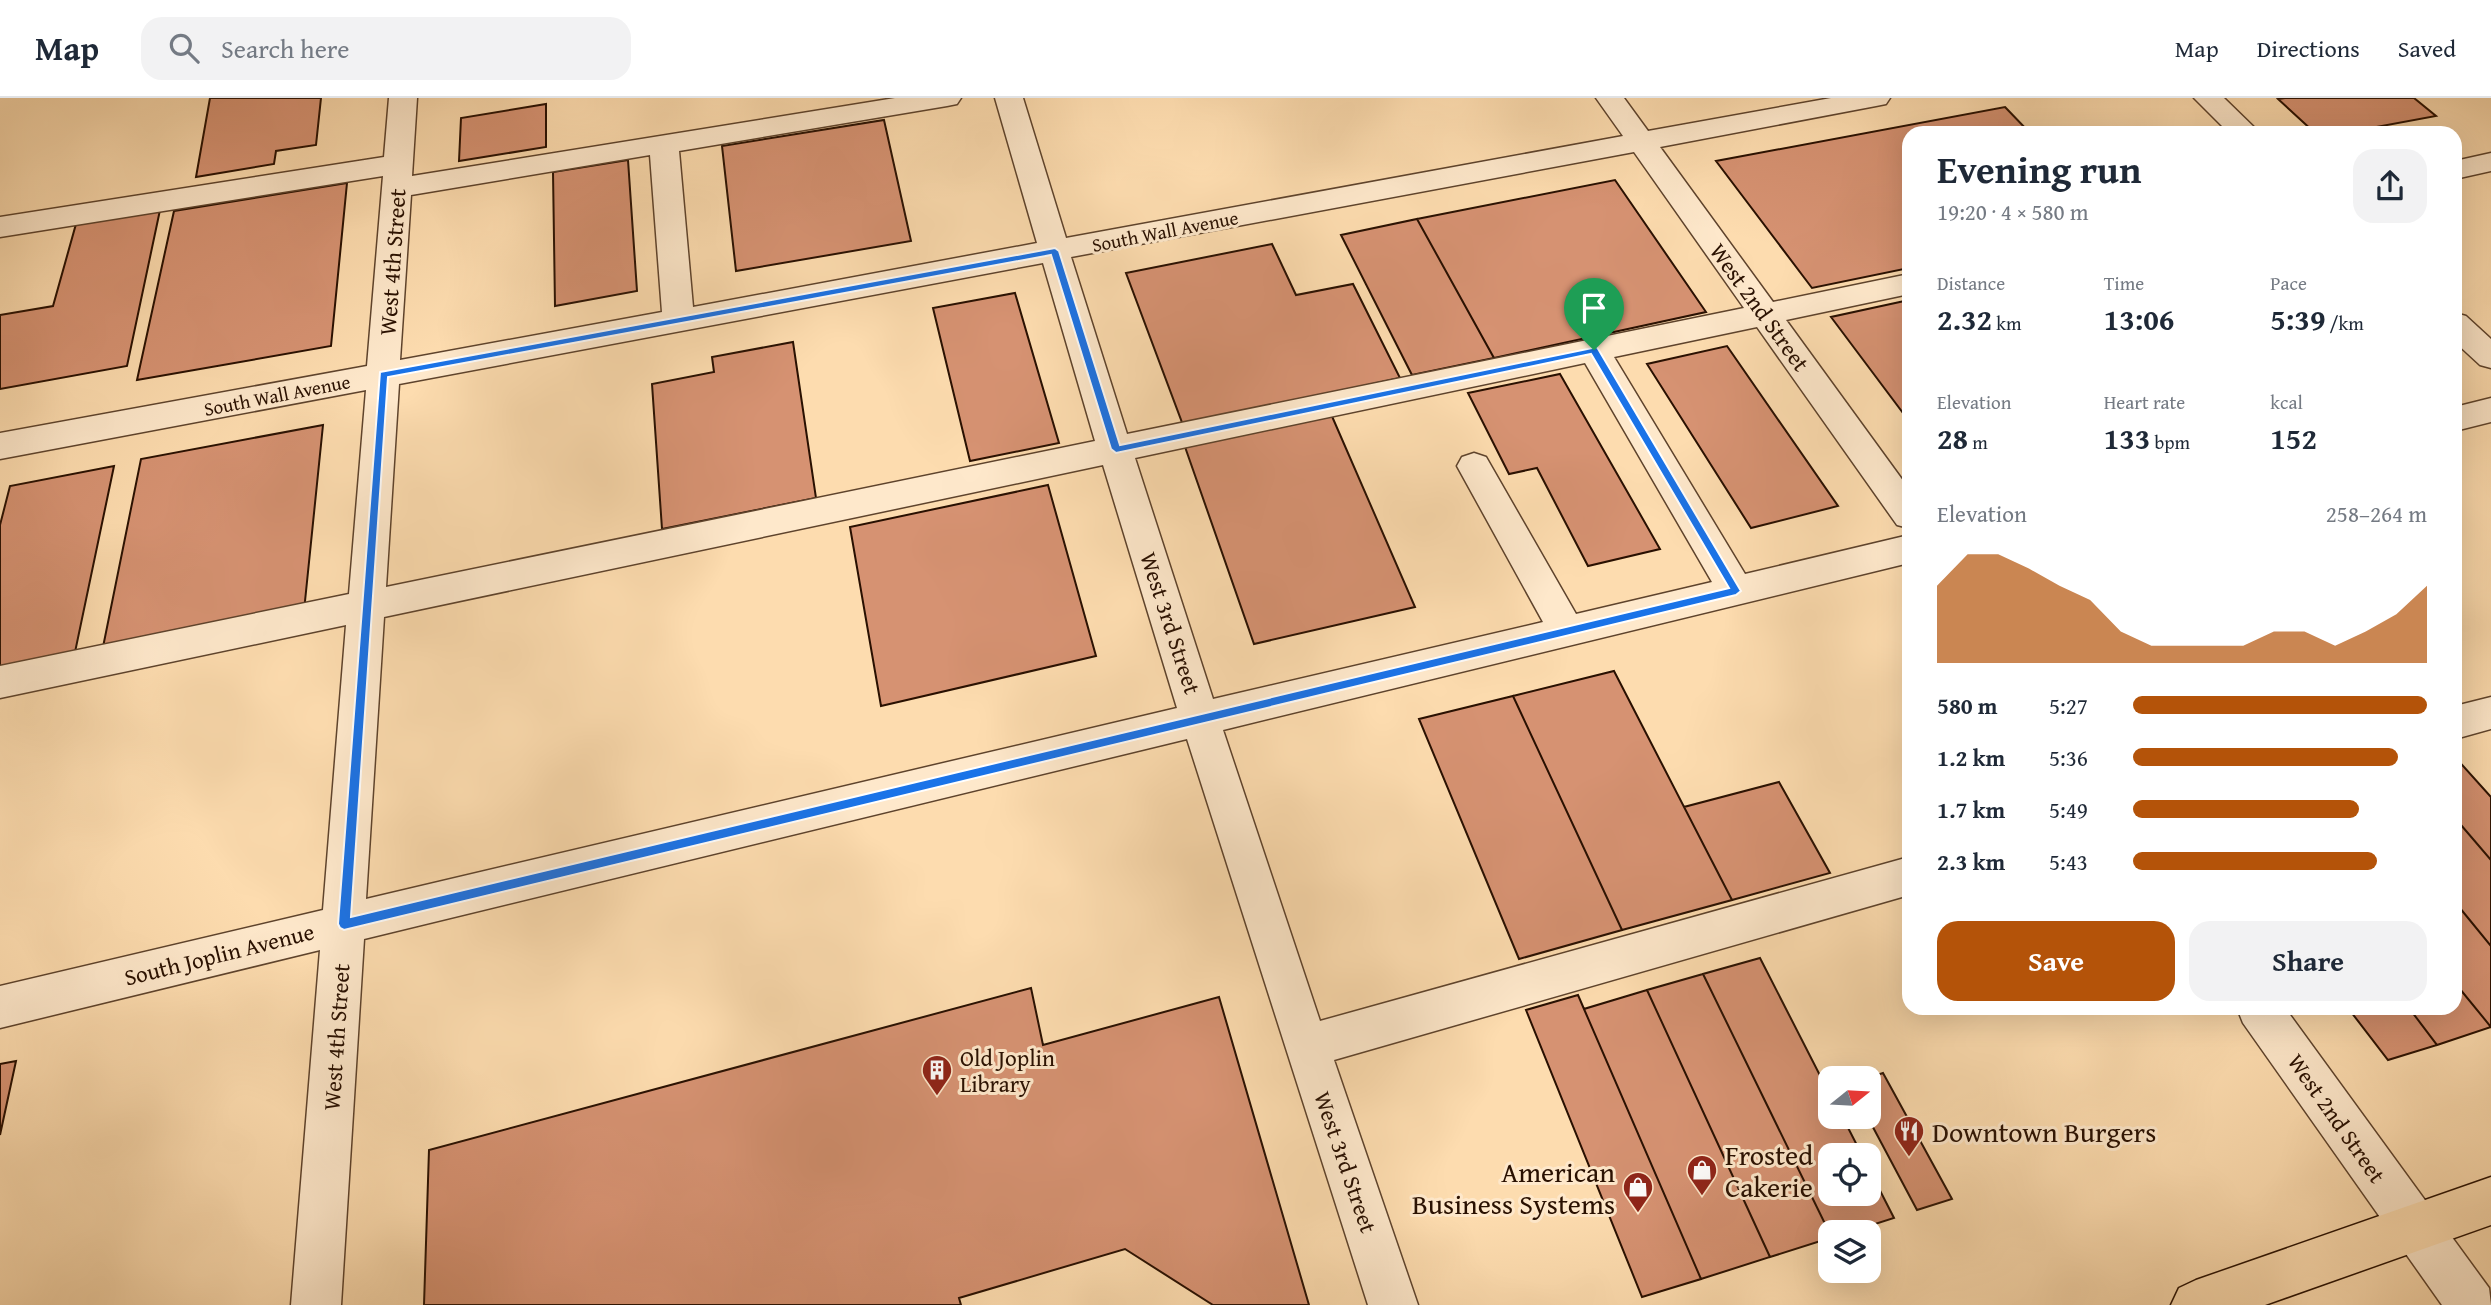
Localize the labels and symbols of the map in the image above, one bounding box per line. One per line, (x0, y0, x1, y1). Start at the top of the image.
street label: West 4th Street (370, 187, 414, 337)
street label: South Wall Avenue (1089, 203, 1241, 259)
street label: West 2nd Street (1702, 236, 1818, 378)
pin (1564, 278, 1624, 350)
street label: South Wall Avenue (201, 367, 353, 423)
street label: West 3rd Street (1132, 548, 1210, 698)
street label: South Joplin Avenue (121, 914, 317, 994)
street label: West 4th Street (314, 962, 358, 1112)
place label: Old Joplin Library (960, 1041, 1055, 1100)
street label: West 2nd Street (2280, 1047, 2394, 1189)
building icon: Old Joplin Library (920, 1053, 954, 1097)
north arrow (1818, 1066, 1881, 1129)
street label: West 3rd Street (1306, 1087, 1386, 1237)
place label: Downtown Burgers (1932, 1111, 2156, 1152)
restaurant icon: Downtown Burgers (1892, 1114, 1926, 1158)
place label: Frosted Cakerie (1725, 1134, 1813, 1207)
place label: American Business Systems (1412, 1151, 1615, 1224)
shop icon: Frosted Cakerie (1685, 1153, 1719, 1197)
shop icon: American Business Systems (1621, 1170, 1655, 1214)

